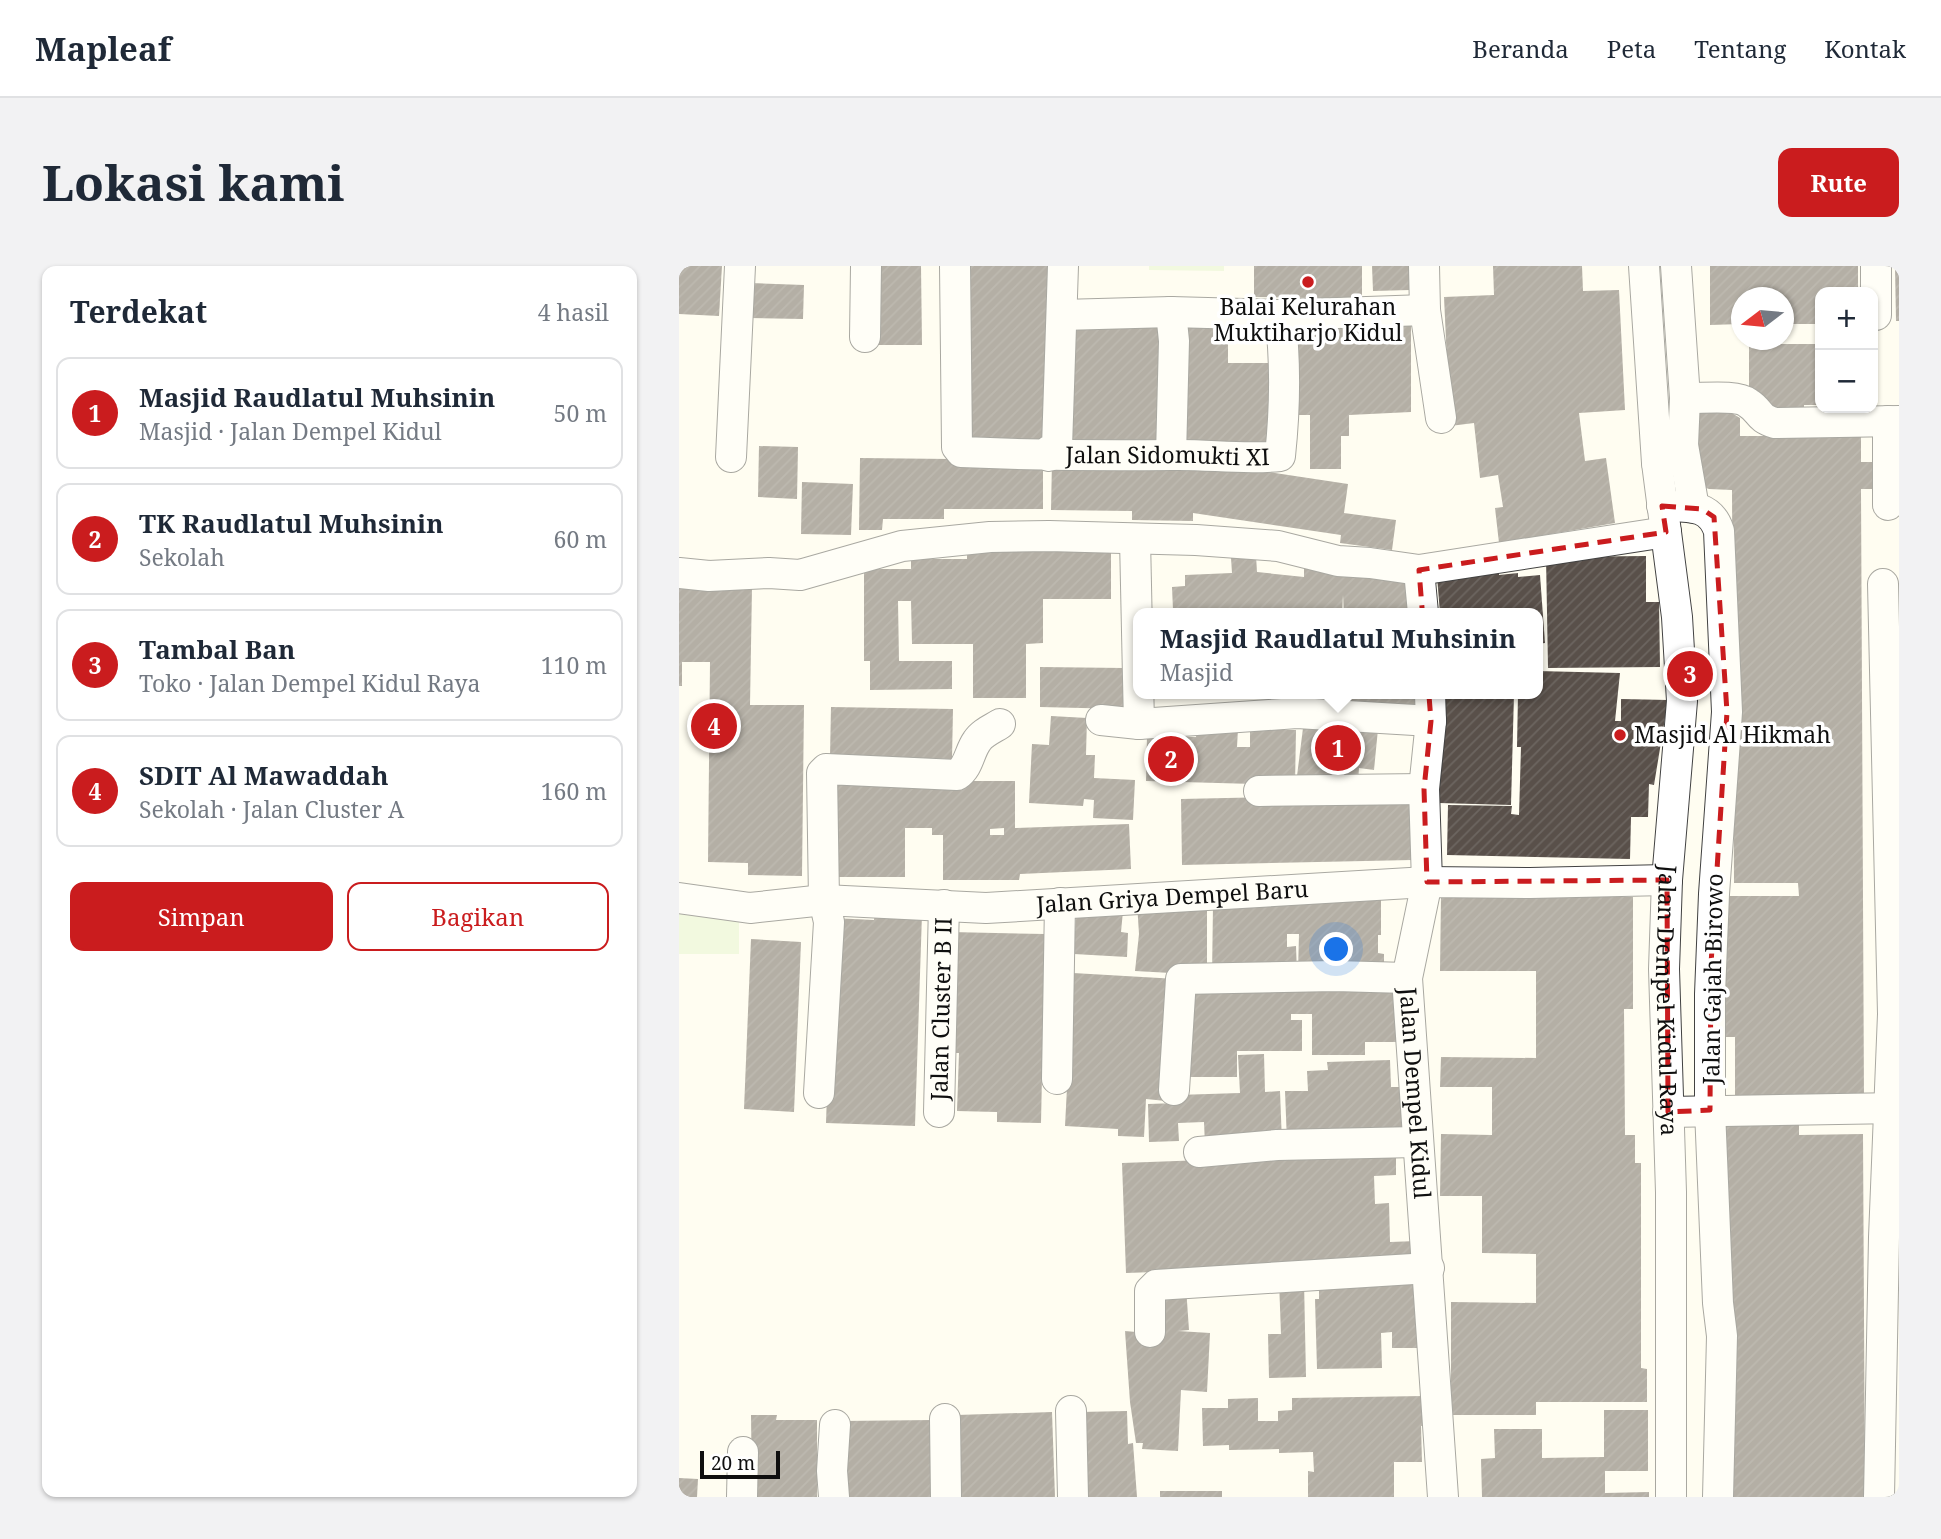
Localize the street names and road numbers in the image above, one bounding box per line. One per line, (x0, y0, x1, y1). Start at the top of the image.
street label: Jalan Sidomukti XI (1064, 438, 1270, 472)
street label: Jalan Dempel Kidul Raya (1649, 863, 1686, 1137)
street label: Jalan Griya Dempel Baru (1034, 872, 1310, 920)
street label: Jalan Gajah Birowo (1694, 873, 1730, 1086)
street label: Jalan Cluster B II (922, 917, 959, 1102)
street label: Jalan Dempel Kidul (1393, 985, 1439, 1200)

